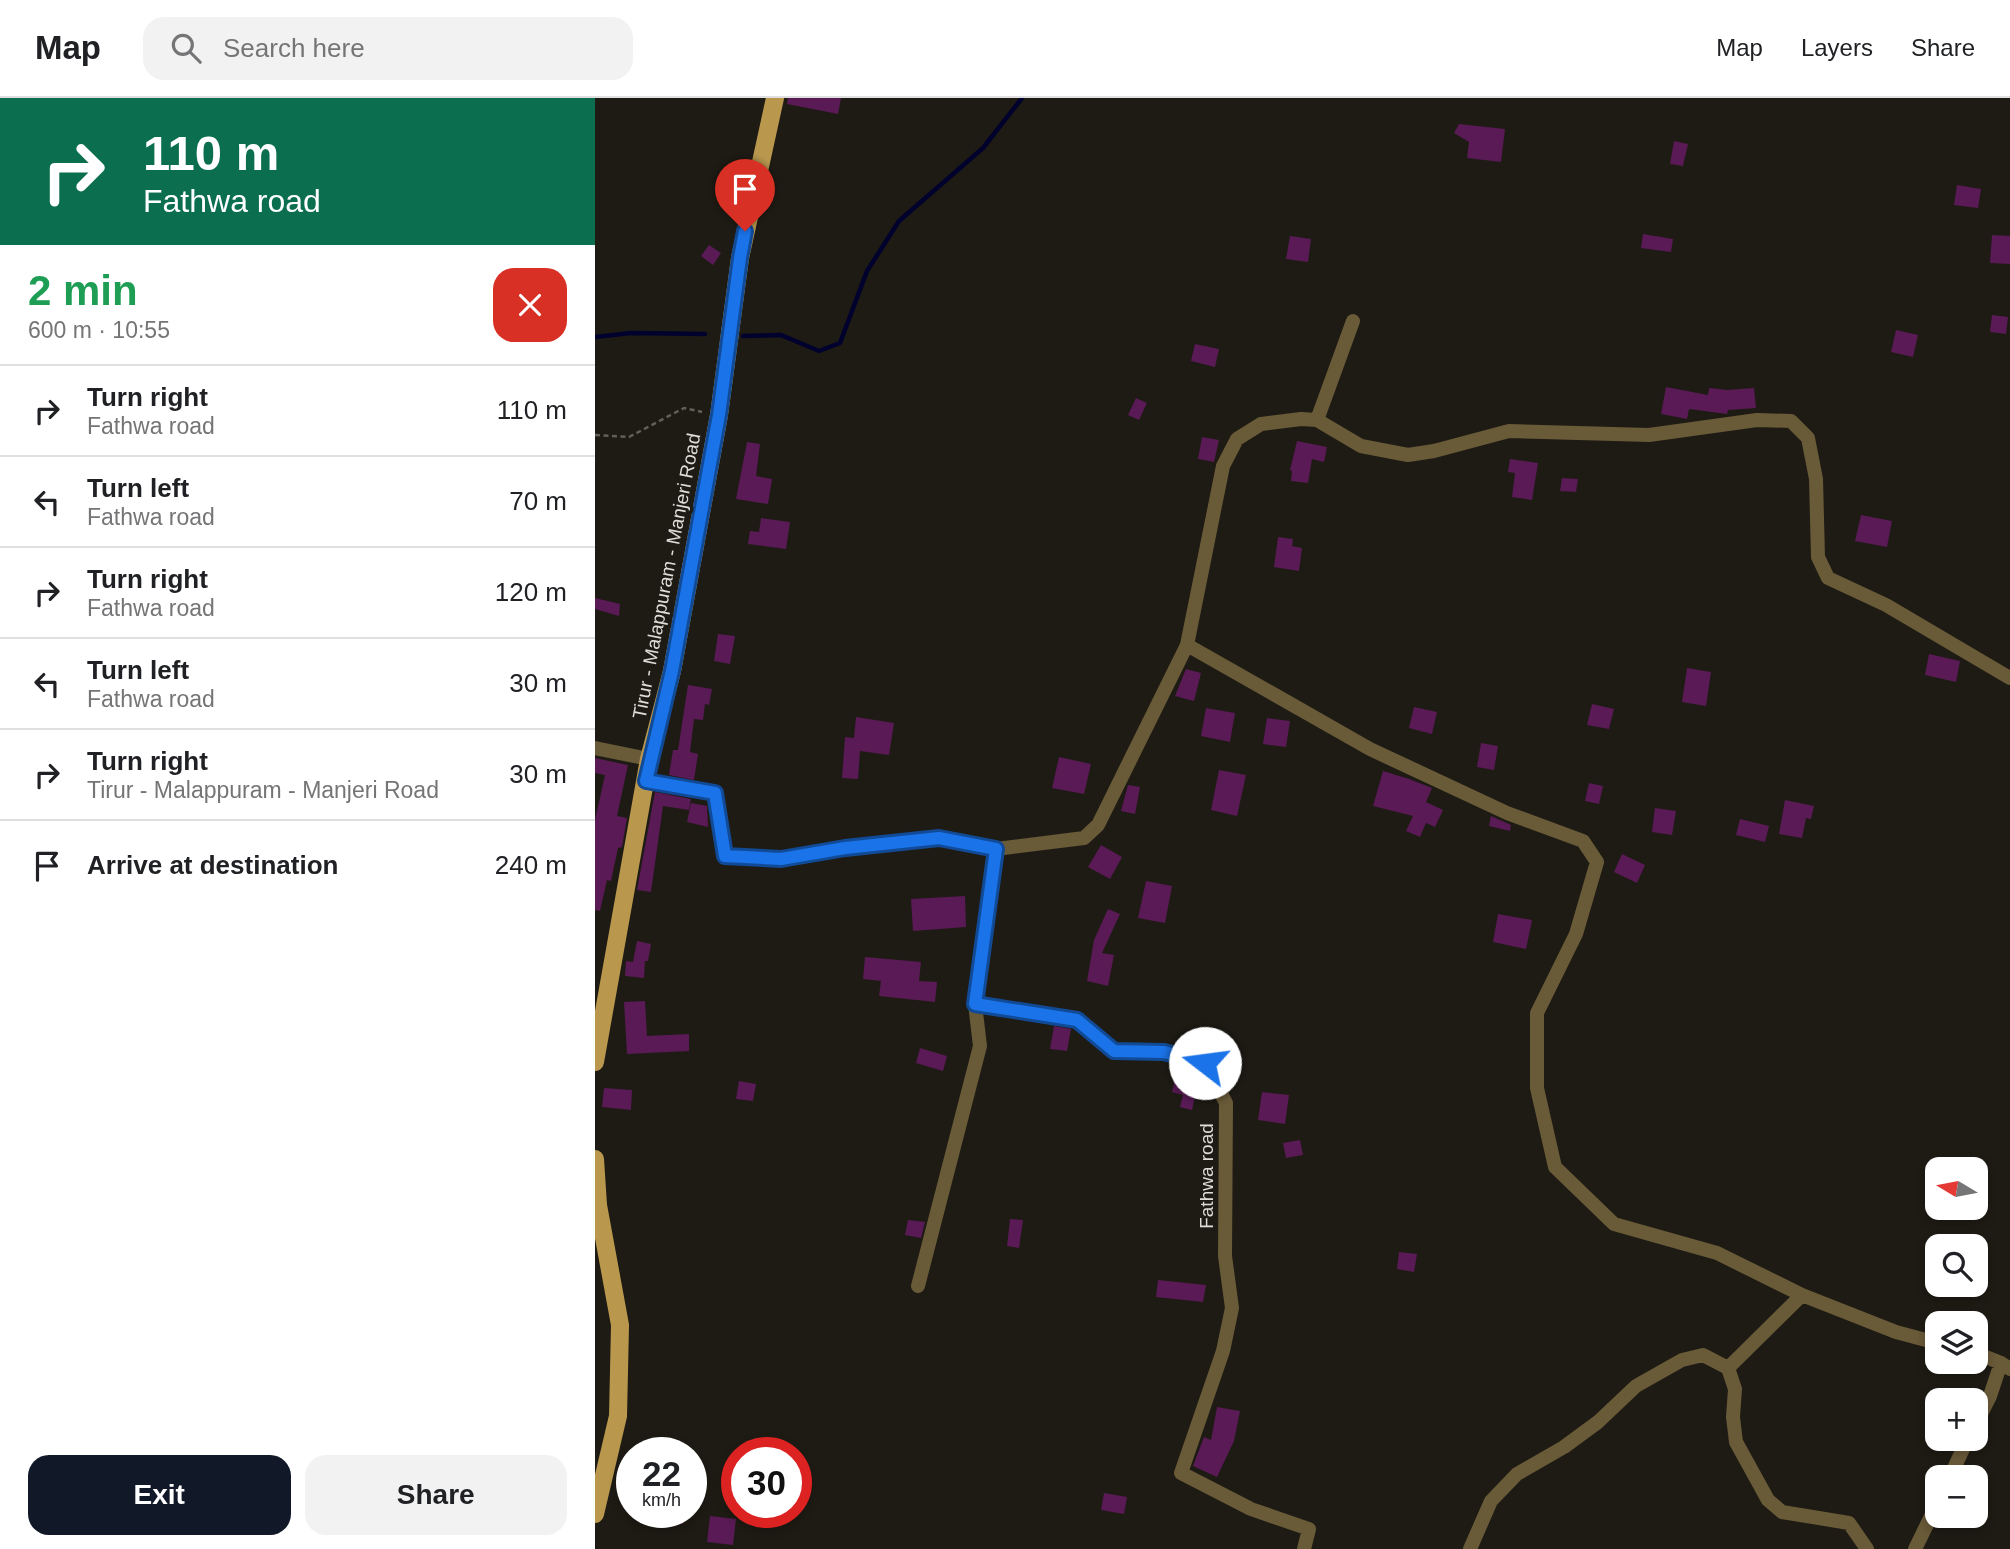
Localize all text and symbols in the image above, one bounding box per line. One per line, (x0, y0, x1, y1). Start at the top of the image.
search box (143, 17, 633, 80)
text: Map (35, 29, 101, 66)
icon: search (167, 29, 205, 67)
text: Search here (223, 33, 365, 63)
text: Map (1716, 34, 1763, 61)
text: Layers (1801, 34, 1873, 61)
text: Share (1911, 34, 1975, 61)
icon: right (28, 126, 119, 217)
text: 110 m (143, 126, 279, 180)
pin (715, 159, 775, 231)
icon: arrive (726, 170, 764, 208)
text: Fathwa road (143, 183, 321, 219)
text: 2 min (28, 267, 138, 314)
button: close (493, 268, 567, 342)
text: 600 m · 10:55 (28, 317, 170, 343)
text: Turn right (87, 382, 208, 412)
icon: right (28, 392, 66, 430)
text: 110 m (497, 395, 567, 425)
text: Fathwa road (87, 413, 215, 439)
street label: Tirur - Malappuram - Manjeri Road (628, 431, 705, 721)
text: Turn left (87, 473, 189, 503)
icon: left (28, 483, 66, 521)
text: 70 m (509, 486, 567, 516)
text: Fathwa road (87, 504, 215, 530)
text: Turn right (87, 564, 208, 594)
icon: right (28, 574, 66, 612)
text: 120 m (495, 577, 567, 607)
text: Fathwa road (87, 595, 215, 621)
text: Turn left (87, 655, 189, 685)
icon: left (28, 665, 66, 703)
text: 30 m (509, 668, 567, 698)
text: Fathwa road (87, 686, 215, 712)
text: Turn right (87, 746, 208, 776)
icon: right (28, 756, 66, 794)
text: 30 m (509, 759, 567, 789)
text: Tirur - Malappuram - Manjeri Road (87, 777, 439, 803)
icon: arrive (28, 847, 66, 885)
text: Arrive at destination (87, 850, 338, 880)
text: 240 m (495, 850, 567, 880)
position arrow (1168, 1026, 1242, 1100)
street label: Fathwa road (1196, 1123, 1217, 1229)
north arrow (1925, 1157, 1988, 1220)
map controls (1925, 1157, 1988, 1528)
button: search (1925, 1234, 1988, 1297)
button: layers (1925, 1311, 1988, 1374)
button: + (1925, 1388, 1988, 1451)
speed limit sign: 30 (721, 1437, 812, 1528)
text: 22 (642, 1454, 681, 1493)
button: Exit (28, 1455, 291, 1535)
button: Share (305, 1455, 567, 1535)
button: − (1925, 1465, 1988, 1528)
text: km/h (642, 1490, 681, 1510)

